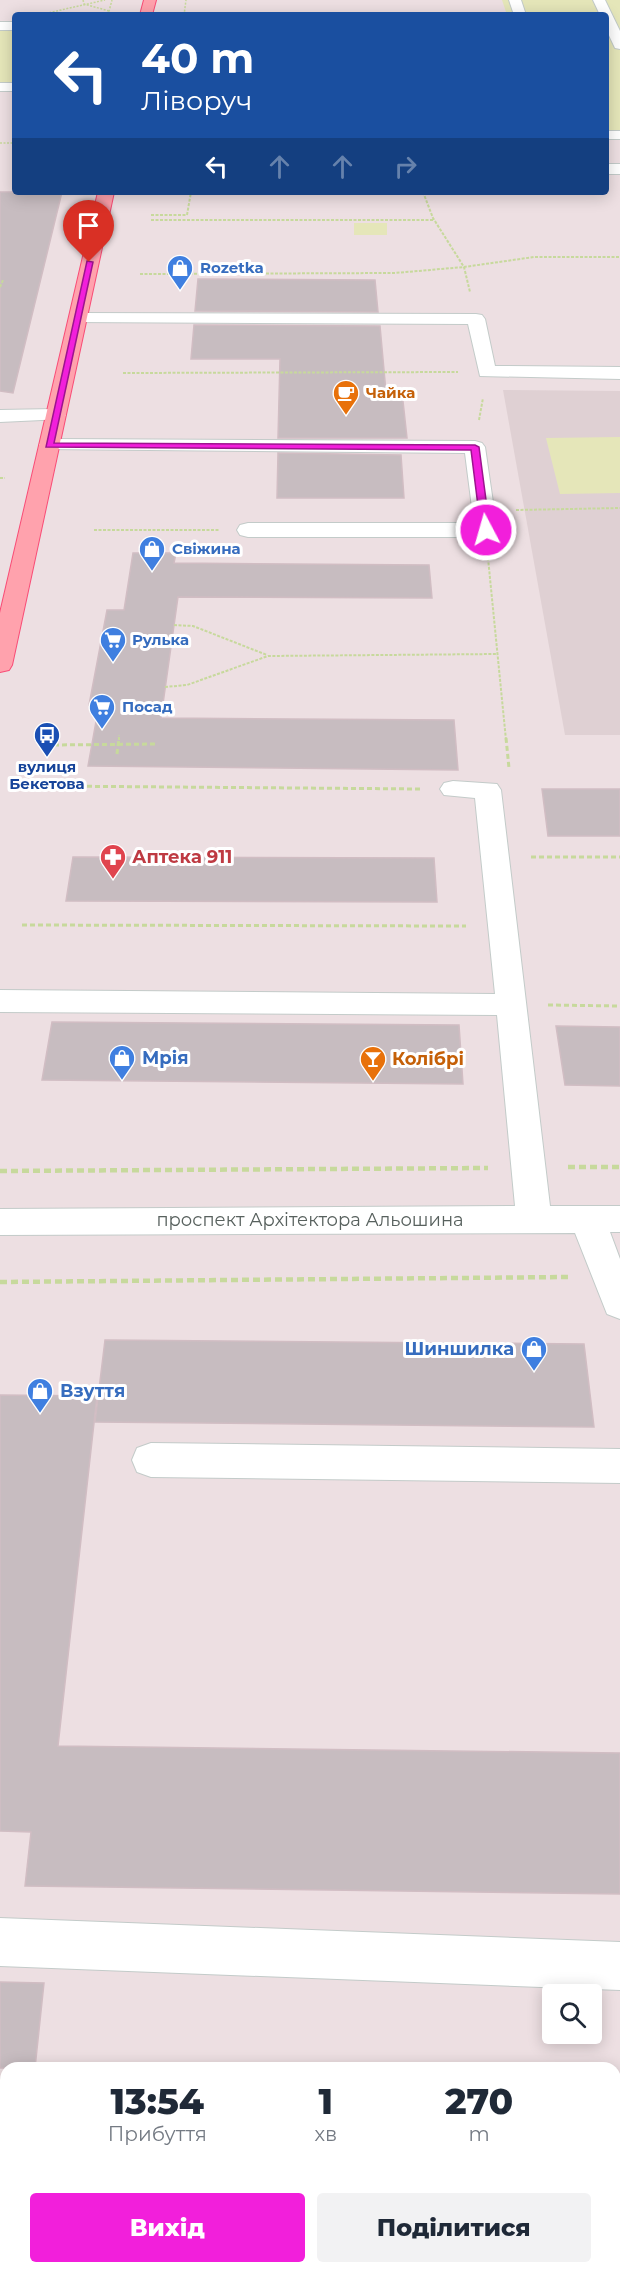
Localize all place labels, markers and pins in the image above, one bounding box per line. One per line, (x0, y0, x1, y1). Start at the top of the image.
pin (63, 200, 114, 262)
shop icon: Rozetka (165, 253, 195, 291)
place label: Rozetka (200, 258, 264, 277)
cafe icon: Чайка (331, 378, 361, 416)
place label: Чайка (366, 383, 415, 402)
shop icon: Свіжина (137, 534, 167, 572)
place label: Свіжина (172, 539, 241, 558)
supermarket icon: Рулька (98, 625, 128, 663)
place label: Рулька (132, 630, 189, 649)
supermarket icon: Посад (87, 692, 117, 730)
place label: Посад (122, 697, 173, 716)
bus stop icon: вулиця Бекетова (32, 720, 62, 758)
place label: вулиця Бекетова (9, 757, 85, 793)
pharmacy icon: Аптека 911 (98, 842, 128, 880)
place label: Аптека 911 (132, 846, 232, 868)
shop icon: Мрiя (107, 1043, 137, 1081)
bar icon: Колібрі (358, 1044, 388, 1082)
place label: Мрiя (142, 1047, 189, 1069)
place label: Колібрі (392, 1048, 464, 1070)
shop icon: Шиншилка (519, 1334, 549, 1372)
place label: Шиншилка (404, 1338, 514, 1360)
shop icon: Взуття (25, 1376, 55, 1414)
place label: Взуття (60, 1380, 125, 1402)

